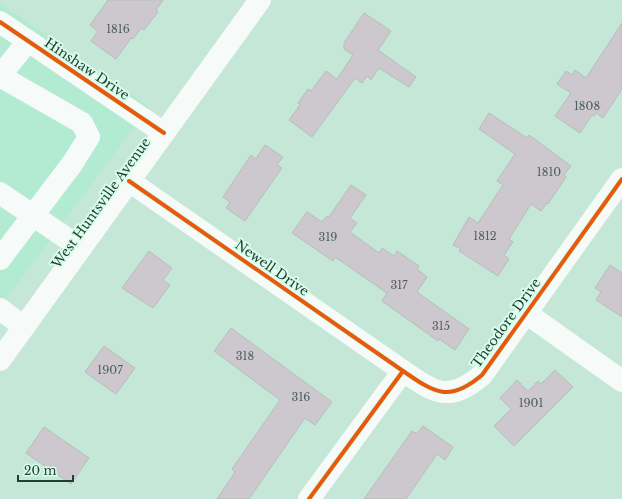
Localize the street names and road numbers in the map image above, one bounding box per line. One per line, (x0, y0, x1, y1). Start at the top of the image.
street label: Hinshaw Drive (41, 34, 133, 104)
street label: West Huntsville Avenue (47, 134, 154, 272)
street label: Newell Drive (232, 236, 312, 300)
street label: Theodore Drive (468, 275, 544, 371)

